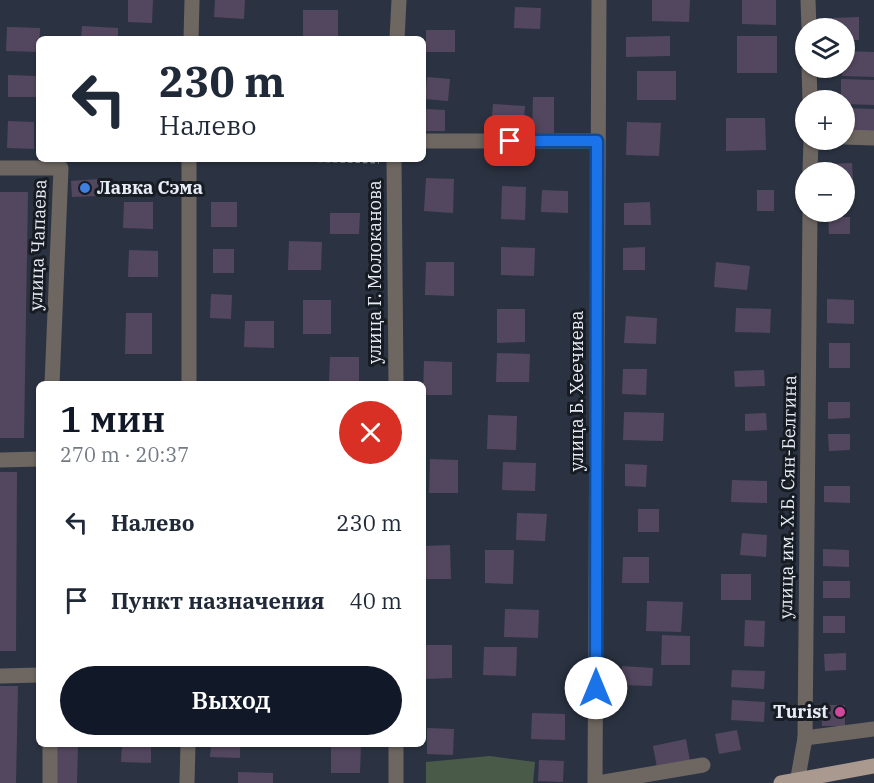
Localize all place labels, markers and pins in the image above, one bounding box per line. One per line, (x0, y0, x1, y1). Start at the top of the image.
pin (484, 115, 535, 166)
place label: Лавка Сэма (97, 176, 203, 199)
marker: Лавка Сэма (78, 181, 92, 195)
place label: Turist (773, 700, 828, 723)
marker: Turist (833, 705, 847, 719)

